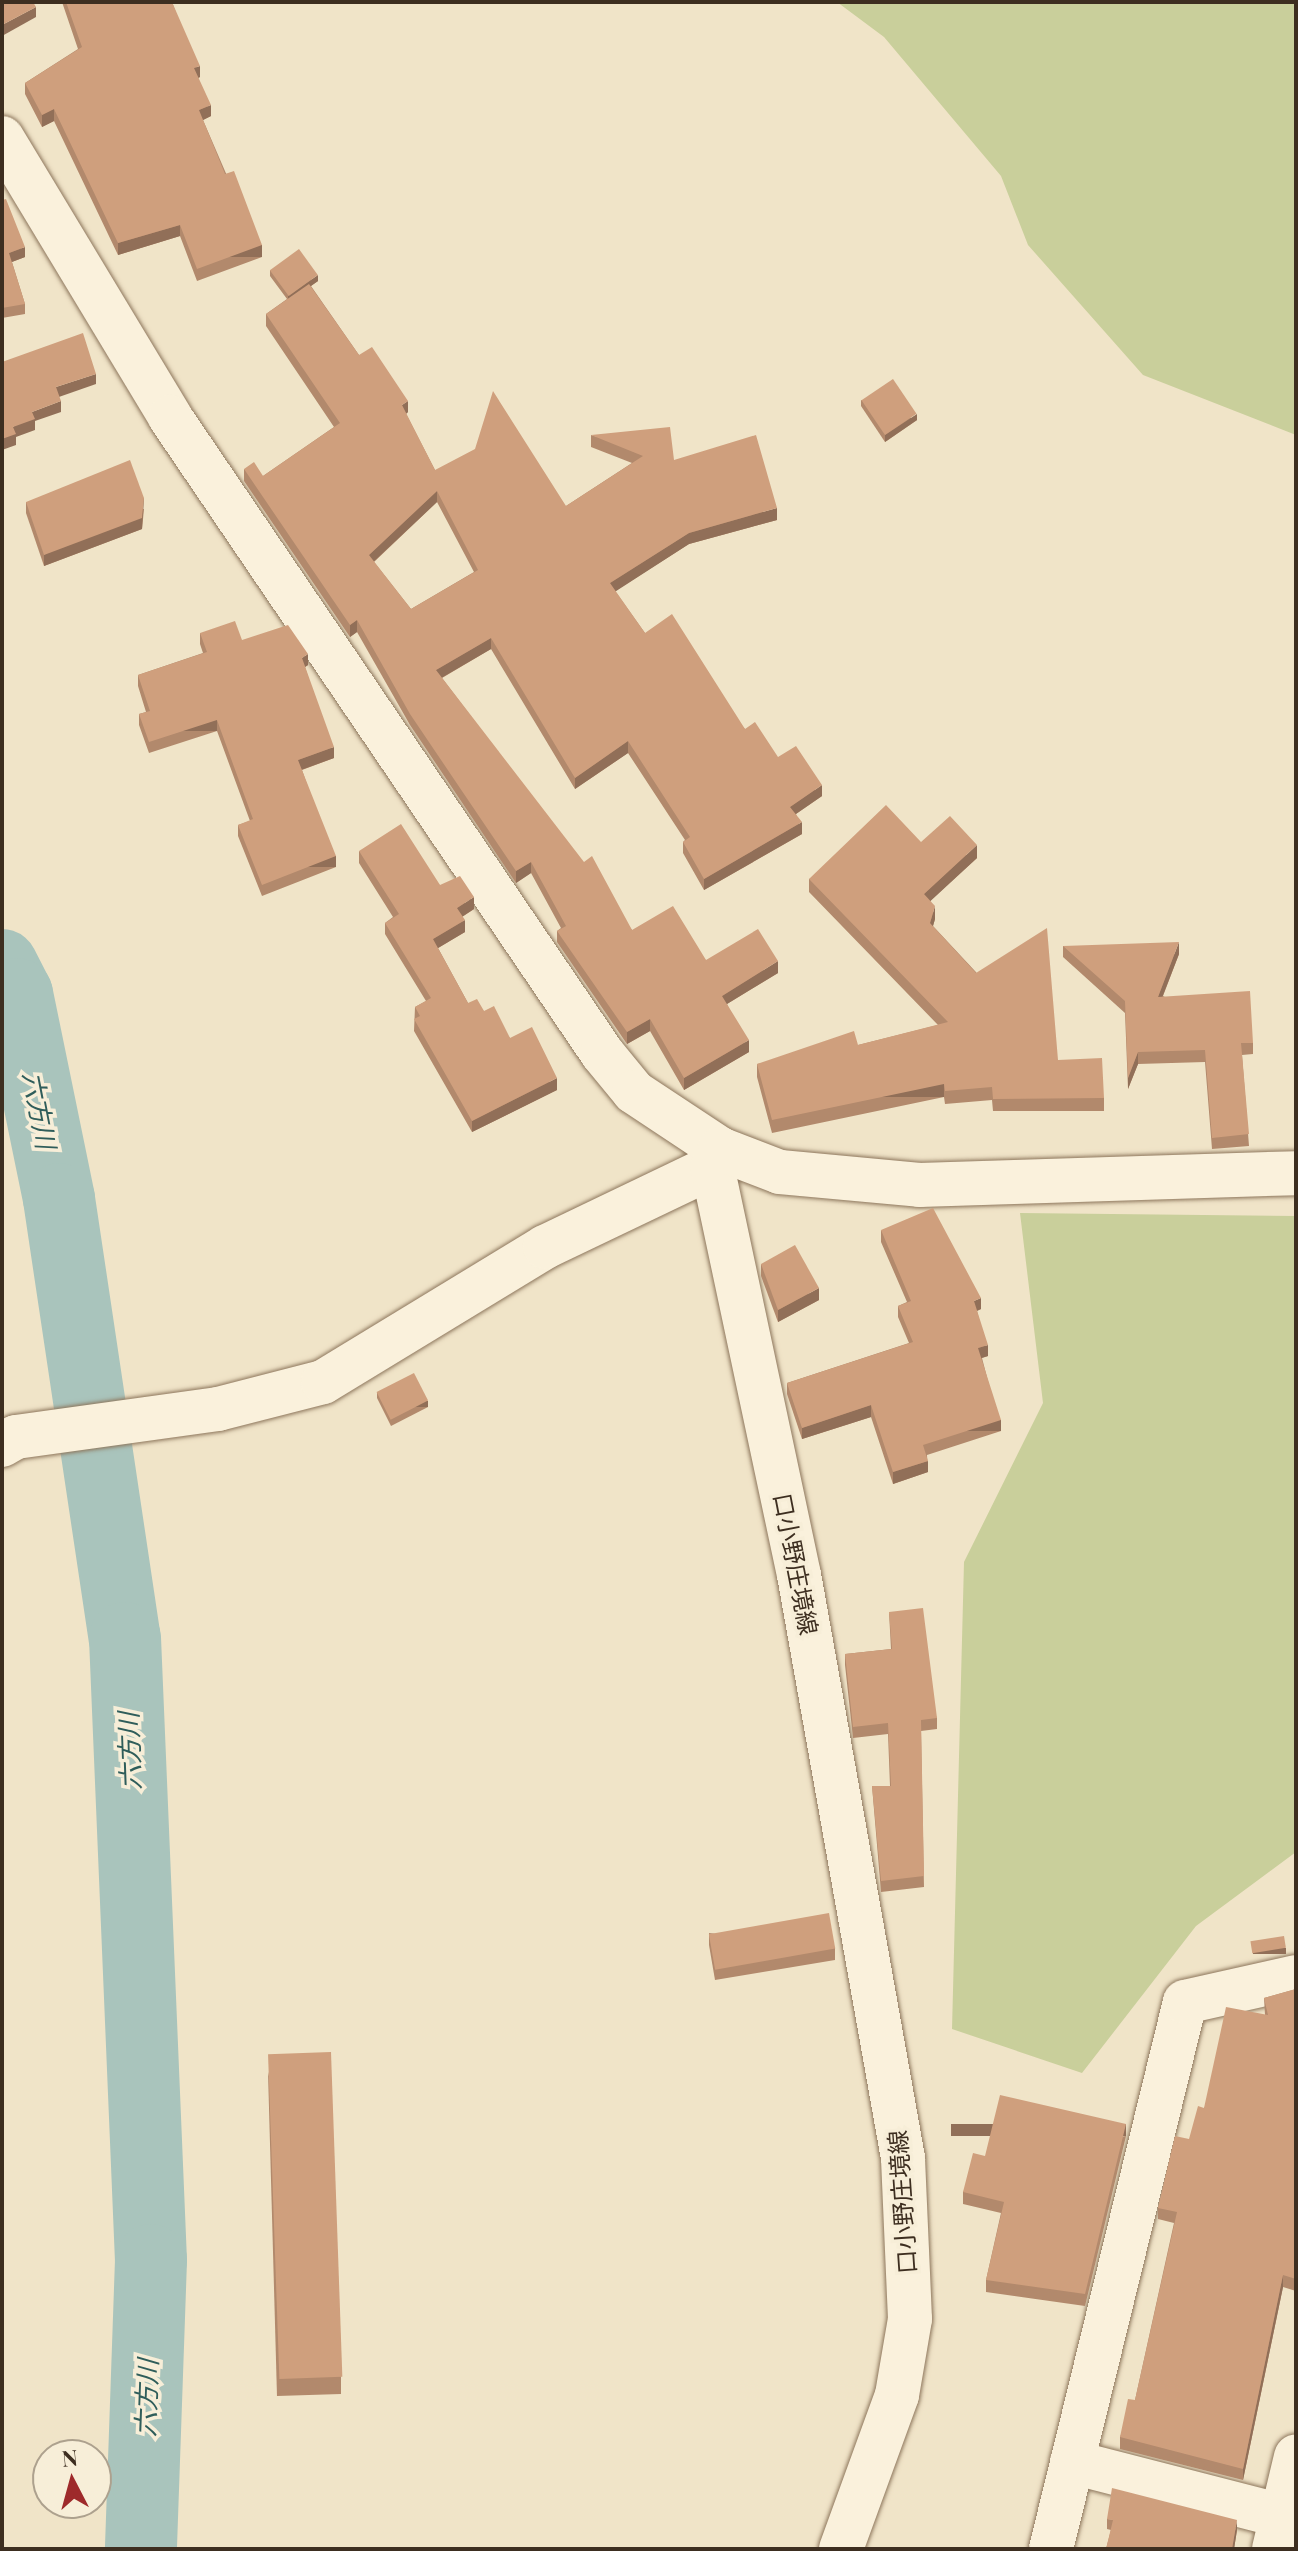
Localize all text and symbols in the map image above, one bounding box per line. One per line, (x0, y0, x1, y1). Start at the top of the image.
water label: 六方川 (17, 1069, 63, 1151)
street label: 口小野庄境線 (768, 1491, 824, 1637)
water label: 六方川 (112, 1711, 146, 1791)
street label: 口小野庄境線 (883, 2129, 921, 2275)
water label: 六方川 (129, 2358, 163, 2438)
north arrow (32, 2439, 112, 2519)
text: N (60, 2441, 79, 2473)

